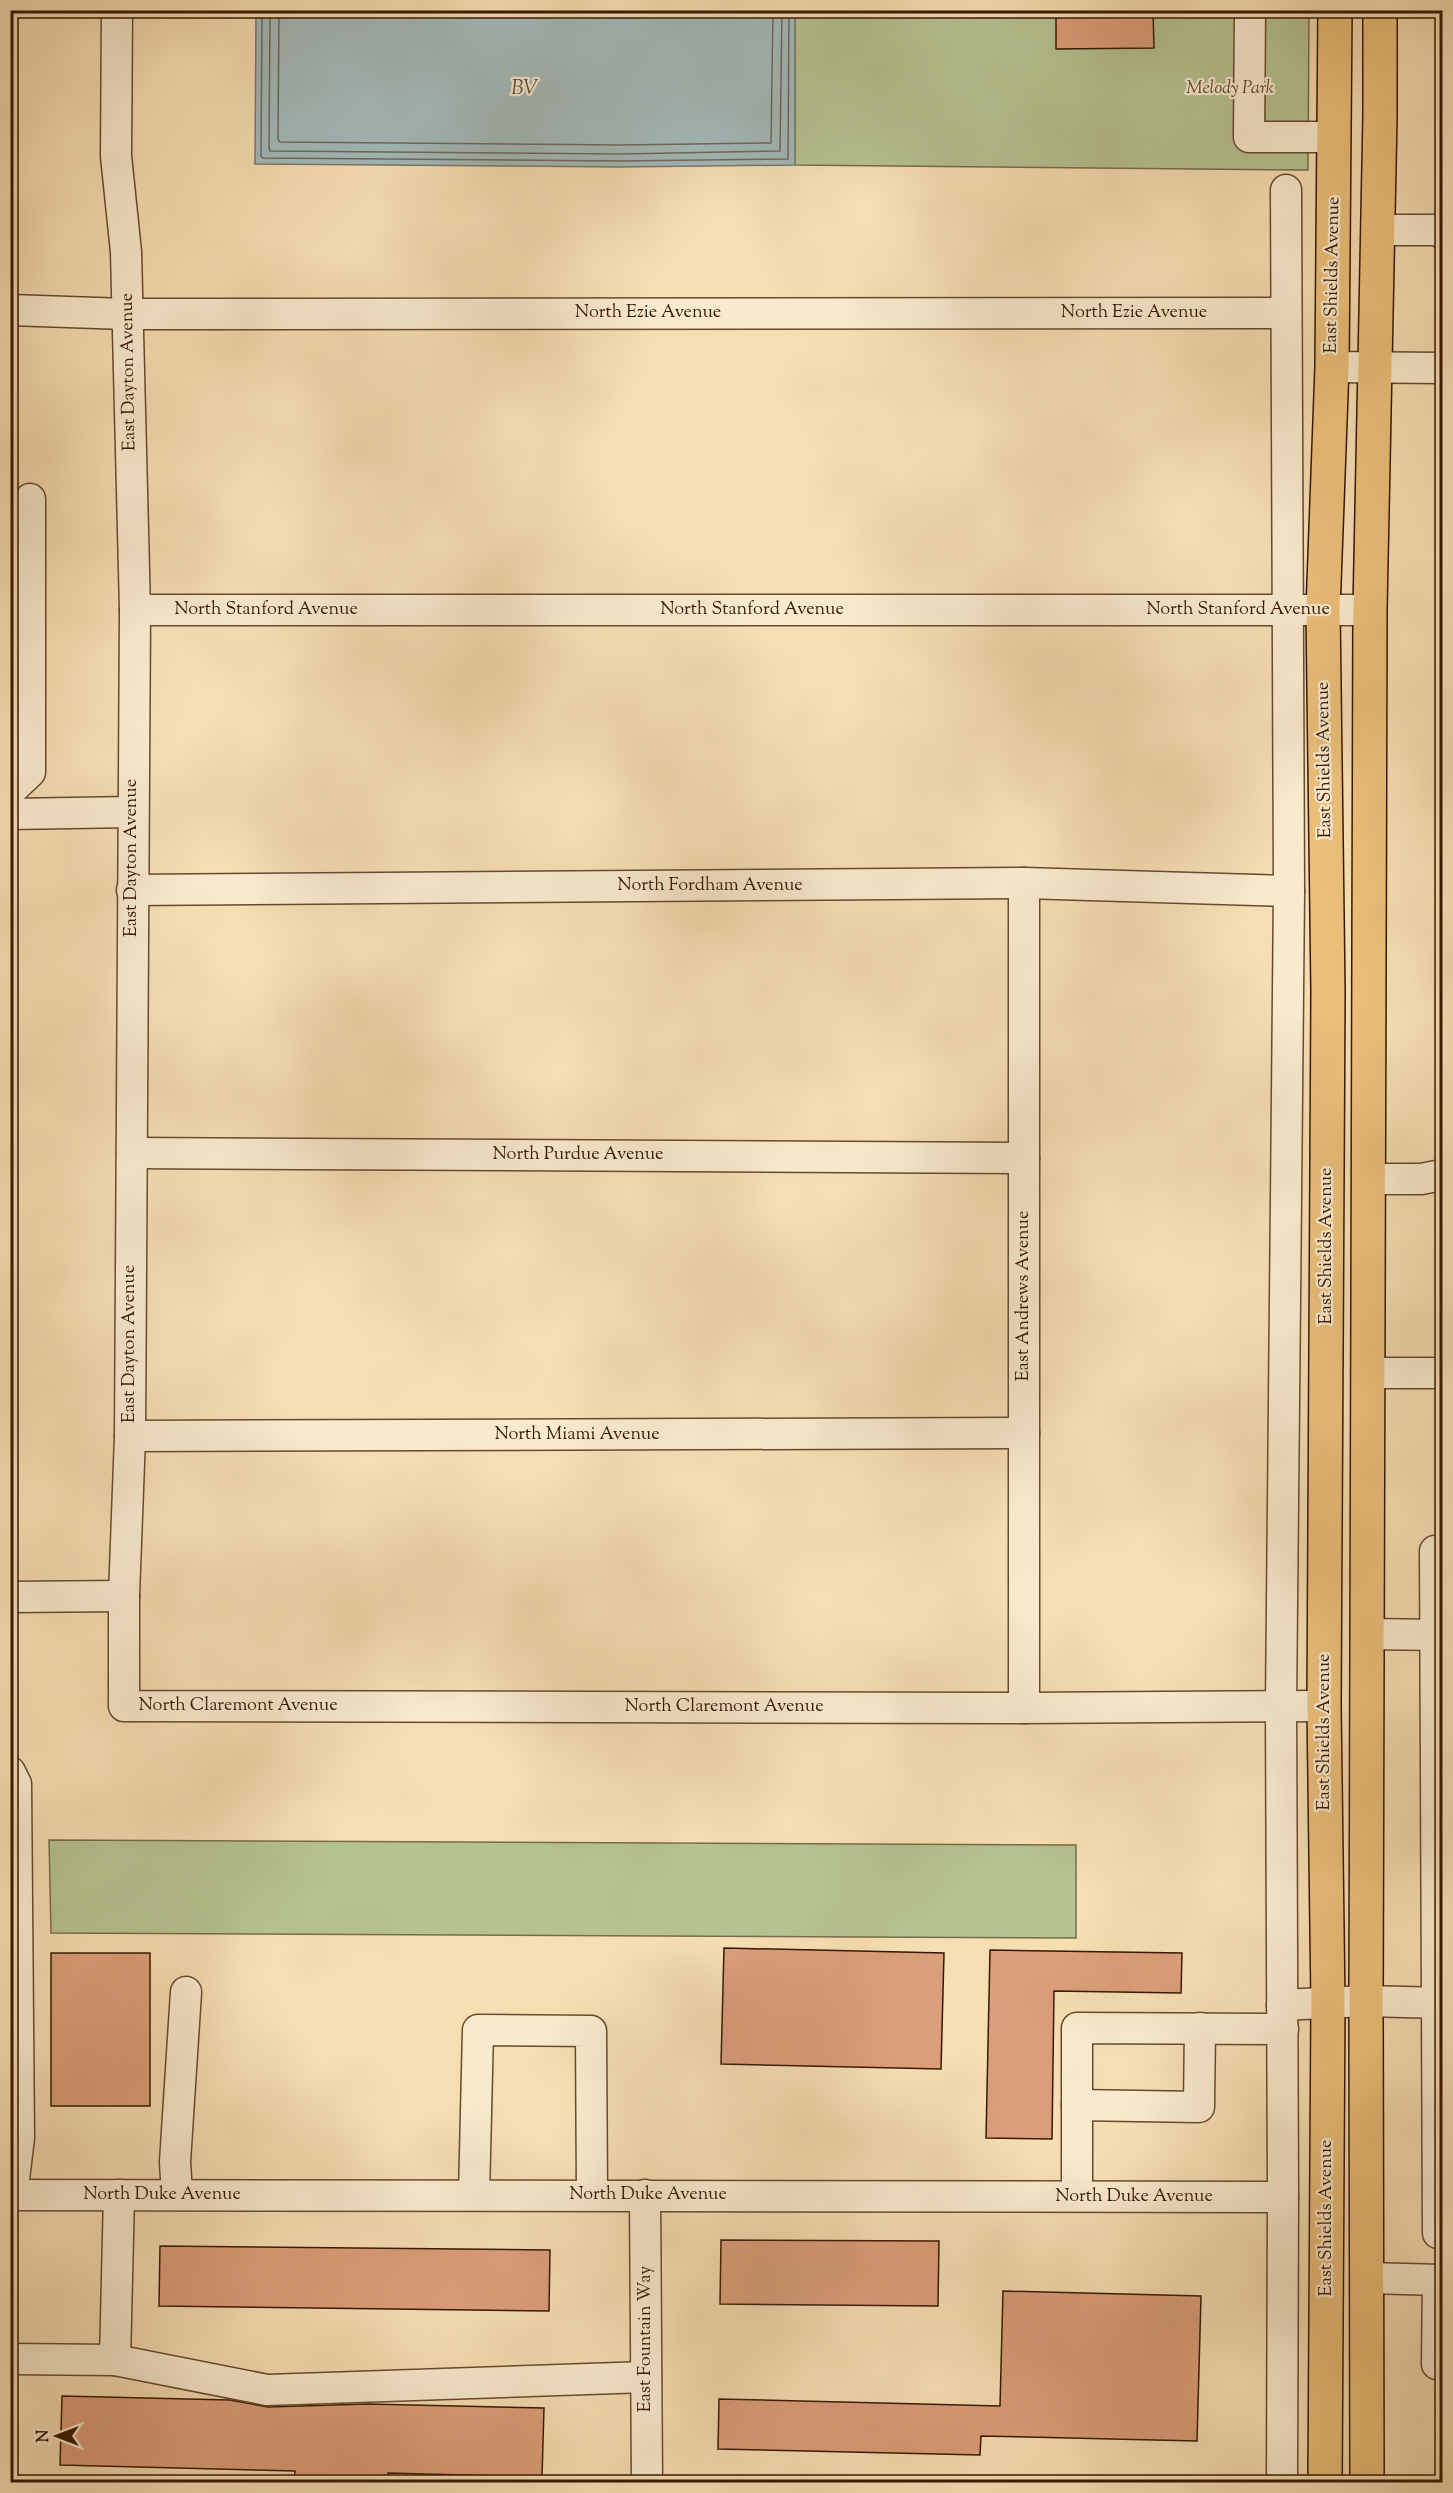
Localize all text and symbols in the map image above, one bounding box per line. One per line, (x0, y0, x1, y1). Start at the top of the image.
water label: BV (511, 75, 539, 104)
park label: Melody Park (1186, 76, 1274, 102)
street label: East Shields Avenue (1319, 196, 1347, 354)
street label: East Dayton Avenue (115, 293, 143, 451)
street label: North Ezie Avenue (575, 300, 721, 326)
street label: North Ezie Avenue (1061, 300, 1207, 326)
street label: North Stanford Avenue (174, 597, 358, 623)
street label: North Stanford Avenue (660, 597, 844, 623)
street label: North Stanford Avenue (1146, 597, 1330, 623)
street label: East Shields Avenue (1311, 681, 1339, 839)
street label: East Dayton Avenue (119, 779, 145, 937)
street label: North Fordham Avenue (617, 873, 803, 899)
street label: North Purdue Avenue (493, 1142, 664, 1168)
street label: East Shields Avenue (1314, 1168, 1340, 1324)
street label: East Andrews Avenue (1011, 1211, 1037, 1381)
street label: East Dayton Avenue (117, 1265, 143, 1423)
street label: North Miami Avenue (494, 1422, 660, 1448)
street label: East Shields Avenue (1312, 1654, 1338, 1810)
street label: North Claremont Avenue (138, 1693, 338, 1719)
street label: North Claremont Avenue (624, 1694, 824, 1720)
street label: East Shields Avenue (1314, 2140, 1340, 2296)
street label: North Duke Avenue (83, 2182, 241, 2208)
street label: North Duke Avenue (569, 2182, 727, 2208)
street label: North Duke Avenue (1055, 2184, 1213, 2210)
street label: East Fountain Way (633, 2266, 659, 2412)
north arrow (27, 2406, 87, 2466)
text: N (33, 2429, 56, 2442)

